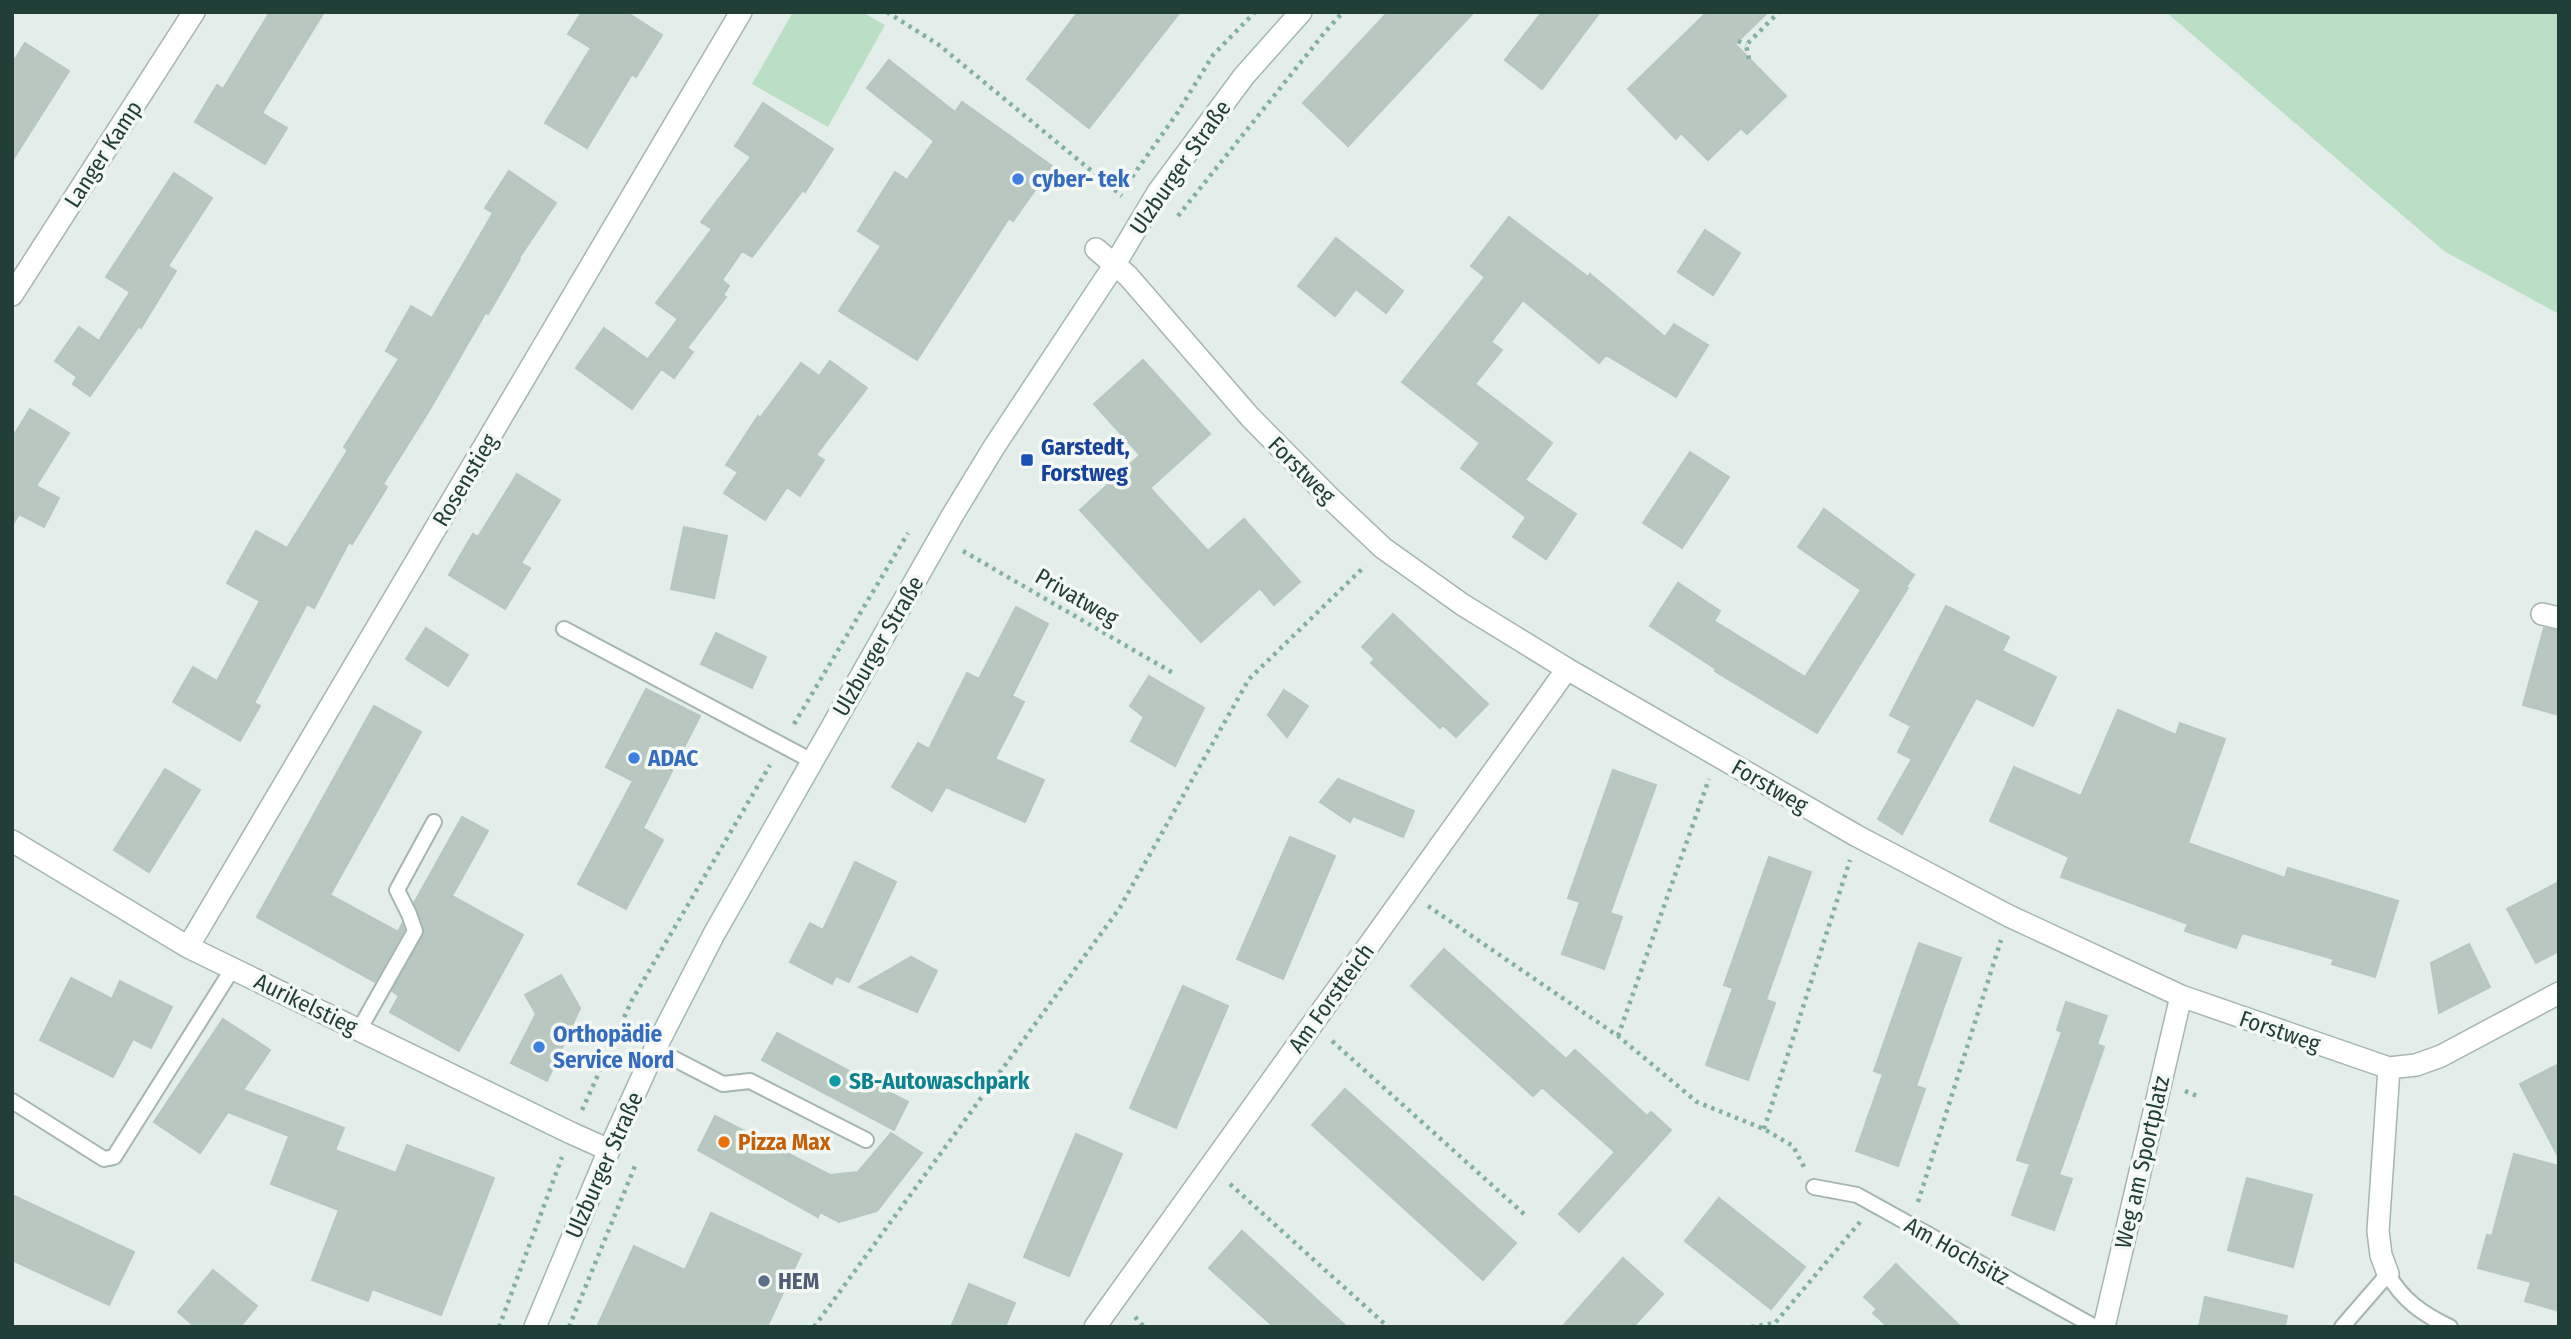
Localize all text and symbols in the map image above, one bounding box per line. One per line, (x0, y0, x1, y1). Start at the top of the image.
street label: Langer Kamp (58, 95, 148, 213)
street label: Ulzburger Straße (1123, 95, 1237, 239)
place label: cyber- tek (1032, 165, 1130, 193)
marker: cyber- tek (1010, 171, 1026, 187)
street label: Rosenstieg (426, 429, 504, 531)
street label: Forstweg (1263, 431, 1342, 510)
place label: Garstedt, Forstweg (1041, 433, 1130, 487)
marker: Garstedt, Forstweg (1019, 452, 1035, 468)
street label: Privatweg (1030, 562, 1124, 632)
street label: Ulzburger Straße (827, 571, 929, 721)
place label: ADAC (647, 744, 698, 772)
marker: ADAC (626, 750, 642, 766)
street label: Forstweg (1727, 753, 1813, 819)
street label: Am Forstteich (1282, 938, 1380, 1058)
street label: Aurikelstieg (250, 967, 362, 1041)
street label: Forstweg (2236, 1004, 2324, 1058)
place label: Orthopädie Service Nord (553, 1020, 674, 1074)
marker: Orthopädie Service Nord (531, 1039, 547, 1055)
place label: SB-Autowaschpark (849, 1067, 1030, 1095)
marker: SB-Autowaschpark (827, 1073, 843, 1089)
street label: Weg am Sportplatz (2109, 1073, 2175, 1251)
street label: Ulzburger Straße (559, 1087, 649, 1243)
place label: Pizza Max (738, 1128, 832, 1156)
marker: Pizza Max (716, 1134, 732, 1150)
street label: Am Hochsitz (1900, 1211, 2014, 1291)
place label: HEM (778, 1267, 819, 1295)
marker: HEM (756, 1273, 772, 1289)

